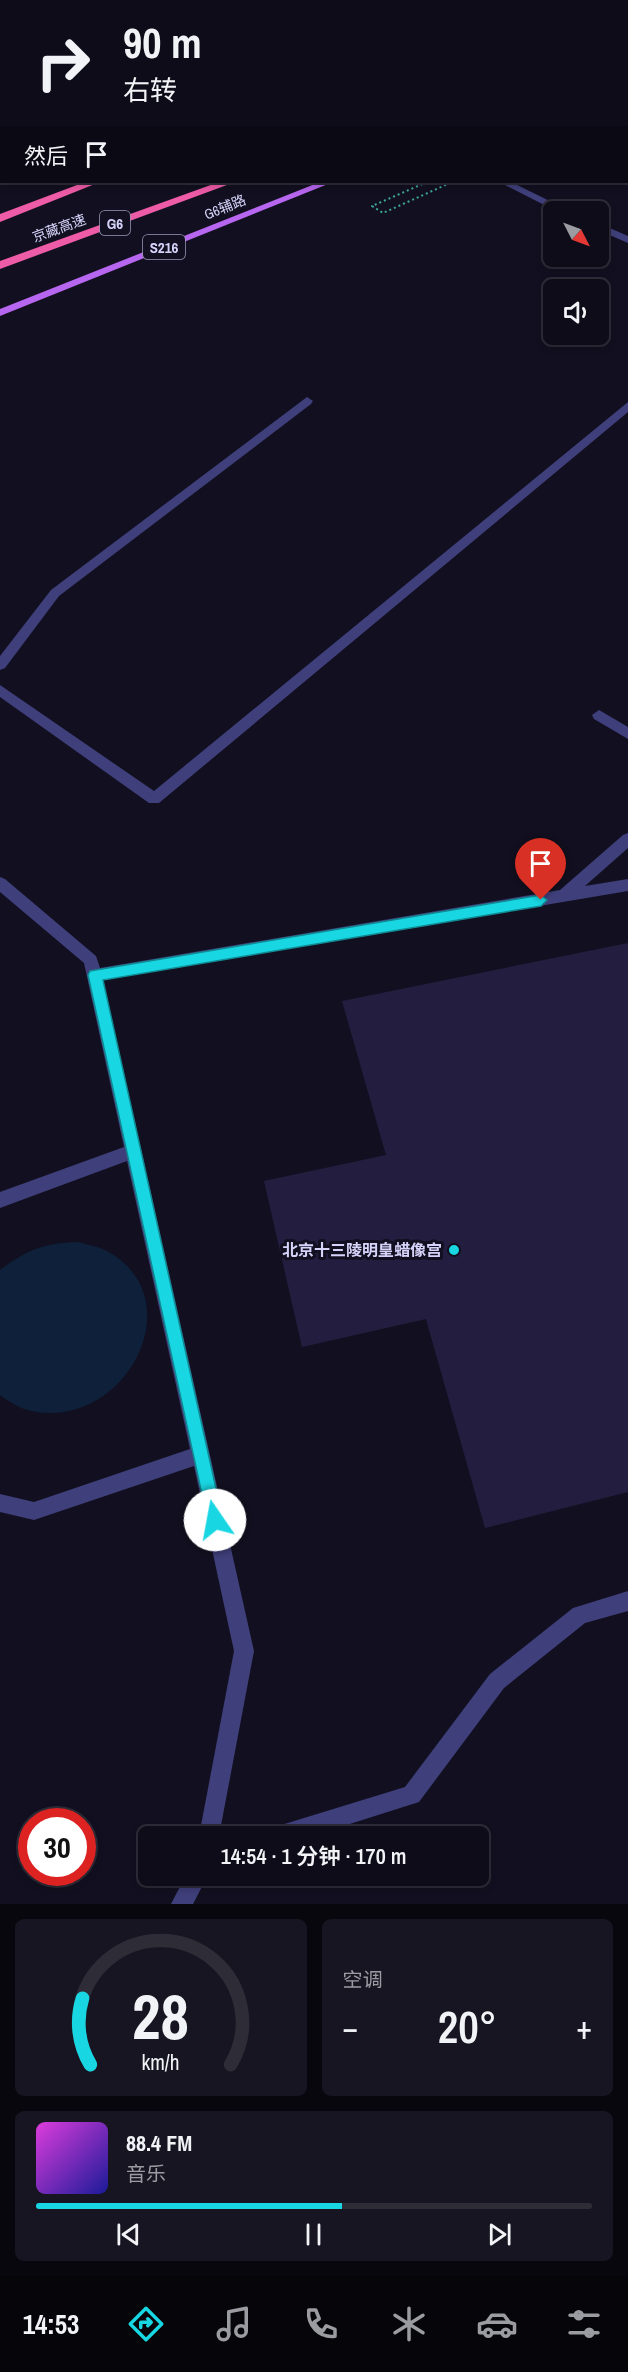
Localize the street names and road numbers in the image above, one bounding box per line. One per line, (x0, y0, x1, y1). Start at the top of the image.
street label: G6辅路 (202, 191, 248, 223)
street label: 京藏高速 (30, 210, 88, 246)
road number: G6 (100, 211, 130, 235)
road number: S216 (143, 235, 185, 259)

